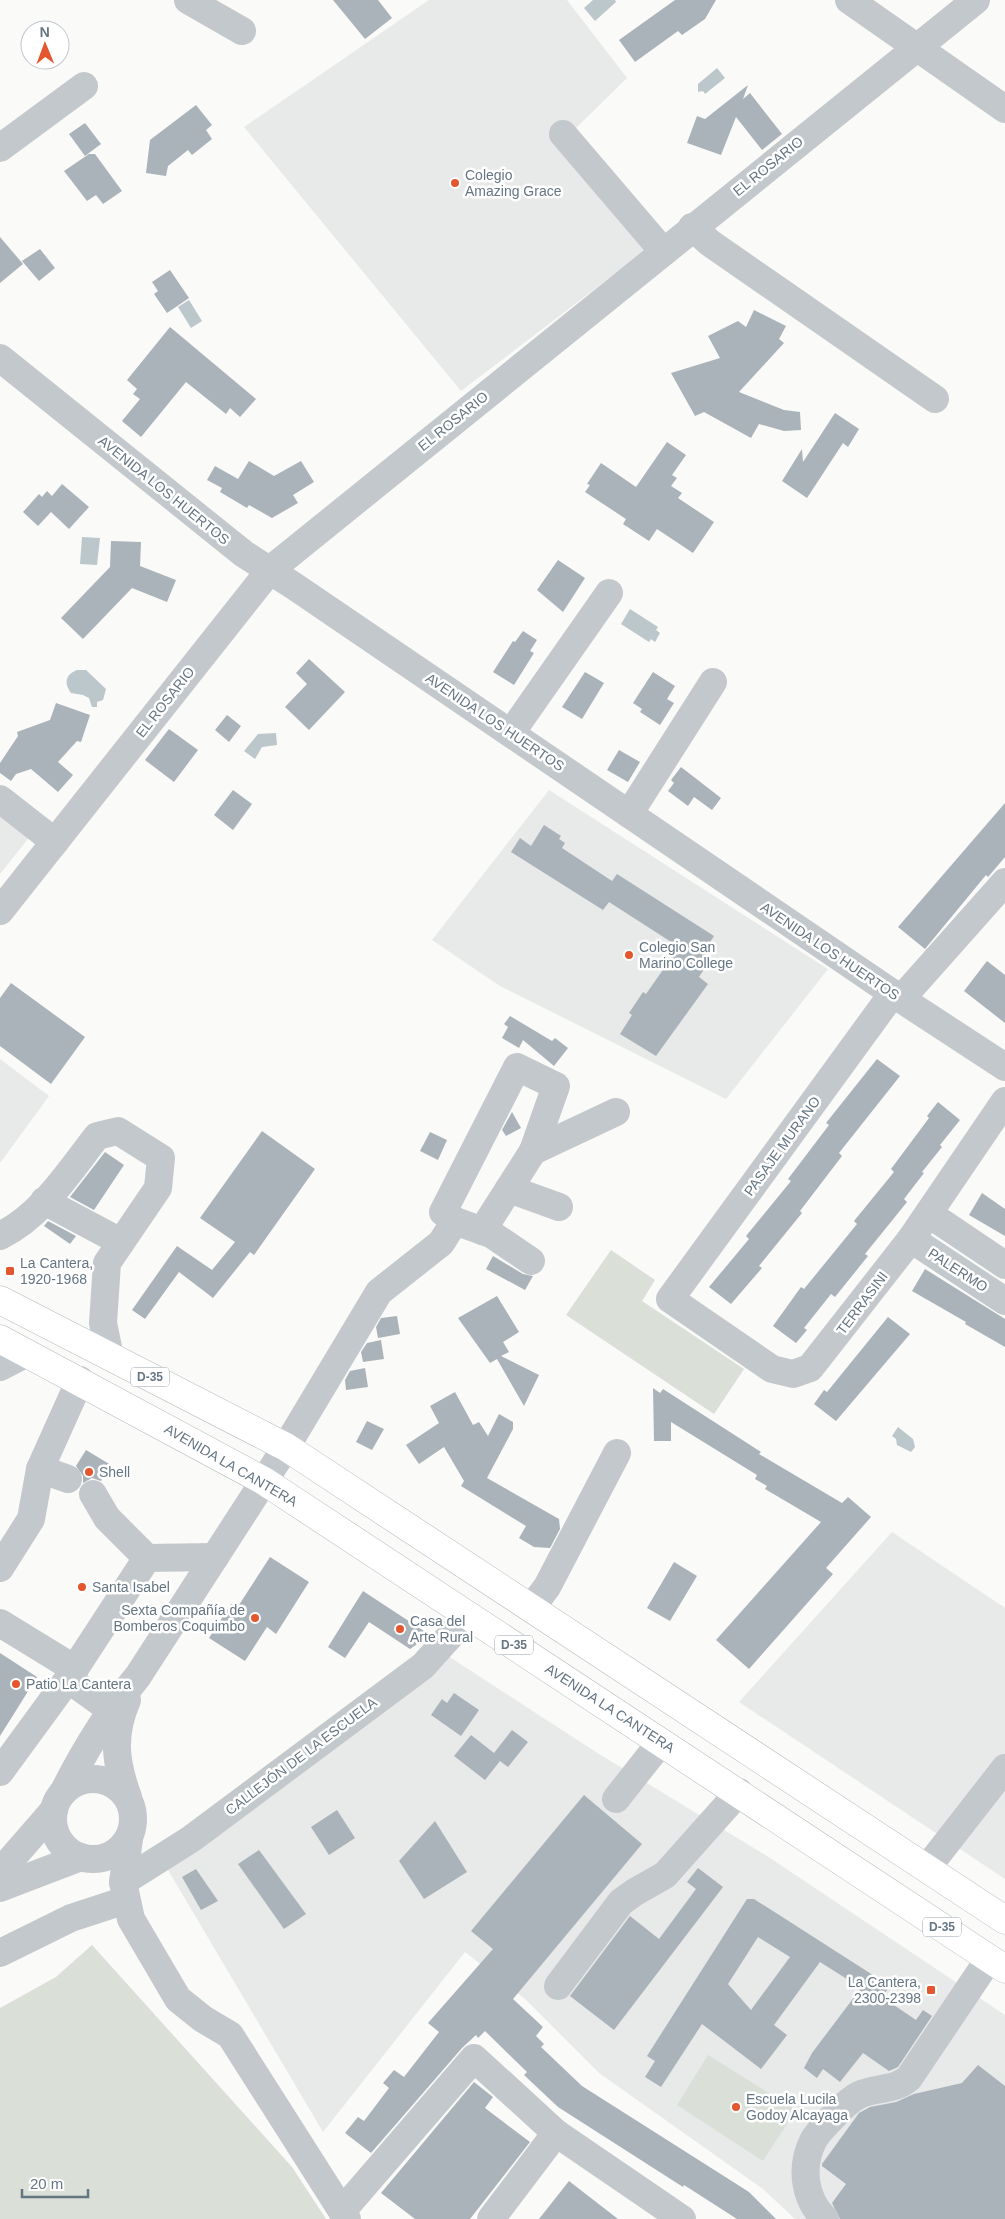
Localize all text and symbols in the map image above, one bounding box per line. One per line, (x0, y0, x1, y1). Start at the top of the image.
north arrow (20, 20, 70, 70)
text: N (40, 24, 50, 40)
street label: EL ROSARIO (730, 133, 806, 199)
place label: Colegio Amazing Grace (465, 167, 562, 199)
marker: Colegio Amazing Grace (449, 177, 461, 189)
street label: EL ROSARIO (415, 388, 491, 454)
street label: AVENIDA LOS HUERTOS (95, 432, 233, 548)
street label: EL ROSARIO (133, 663, 198, 740)
street label: AVENIDA LOS HUERTOS (423, 670, 567, 774)
street label: AVENIDA LOS HUERTOS (758, 899, 902, 1003)
place label: Colegio San Marino College (639, 939, 733, 971)
marker: Colegio San Marino College (623, 949, 635, 961)
street label: PASAJE MURANO (741, 1093, 823, 1199)
street label: PALERMO (925, 1245, 991, 1295)
place label: La Cantera, 1920-1968 (20, 1255, 93, 1287)
marker: La Cantera, 1920-1968 (4, 1265, 16, 1277)
street label: TERRASINI (833, 1268, 891, 1338)
road number: D-35 (131, 1368, 169, 1386)
street label: AVENIDA LA CANTERA (162, 1420, 301, 1510)
place label: Shell (99, 1464, 130, 1480)
marker: Shell (83, 1466, 95, 1478)
place label: Santa Isabel (92, 1579, 170, 1595)
marker: Santa Isabel (76, 1581, 88, 1593)
place label: Sexta Compañía de Bomberos Coquimbo (113, 1602, 245, 1634)
marker: Sexta Compañía de Bomberos Coquimbo (249, 1612, 261, 1624)
place label: Casa del Arte Rural (410, 1613, 473, 1645)
marker: Casa del Arte Rural (394, 1623, 406, 1635)
road number: D-35 (495, 1636, 533, 1654)
street label: AVENIDA LA CANTERA (542, 1660, 678, 1756)
place label: Patio La Cantera (26, 1676, 131, 1692)
marker: Patio La Cantera (10, 1678, 22, 1690)
street label: CALLEJÓN DE LA ESCUELA (222, 1693, 380, 1818)
road number: D-35 (923, 1918, 961, 1936)
place label: La Cantera, 2300-2398 (848, 1974, 921, 2006)
marker: La Cantera, 2300-2398 (925, 1984, 937, 1996)
place label: Escuela Lucila Godoy Alcayaga (746, 2091, 848, 2123)
marker: Escuela Lucila Godoy Alcayaga (730, 2101, 742, 2113)
scale bar (22, 2166, 89, 2198)
text: 20 m (30, 2175, 63, 2192)

